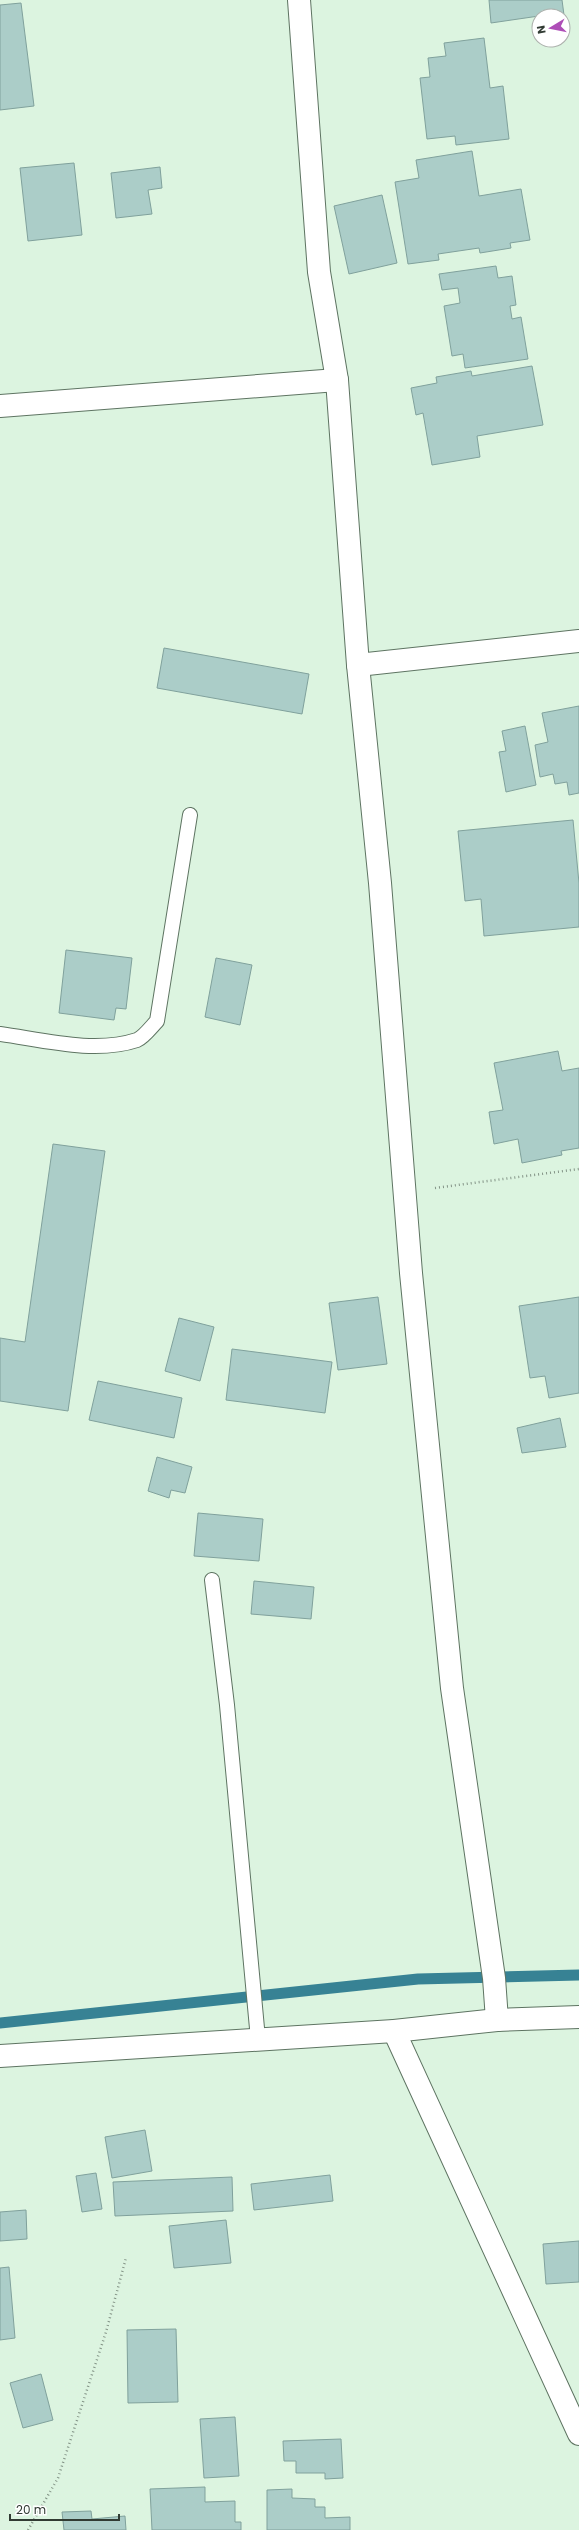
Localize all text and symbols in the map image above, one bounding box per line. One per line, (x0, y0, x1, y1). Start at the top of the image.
north arrow (531, 8, 571, 48)
text: N (533, 24, 550, 35)
scale bar (10, 2496, 119, 2522)
text: 20 m (16, 2501, 46, 2518)

